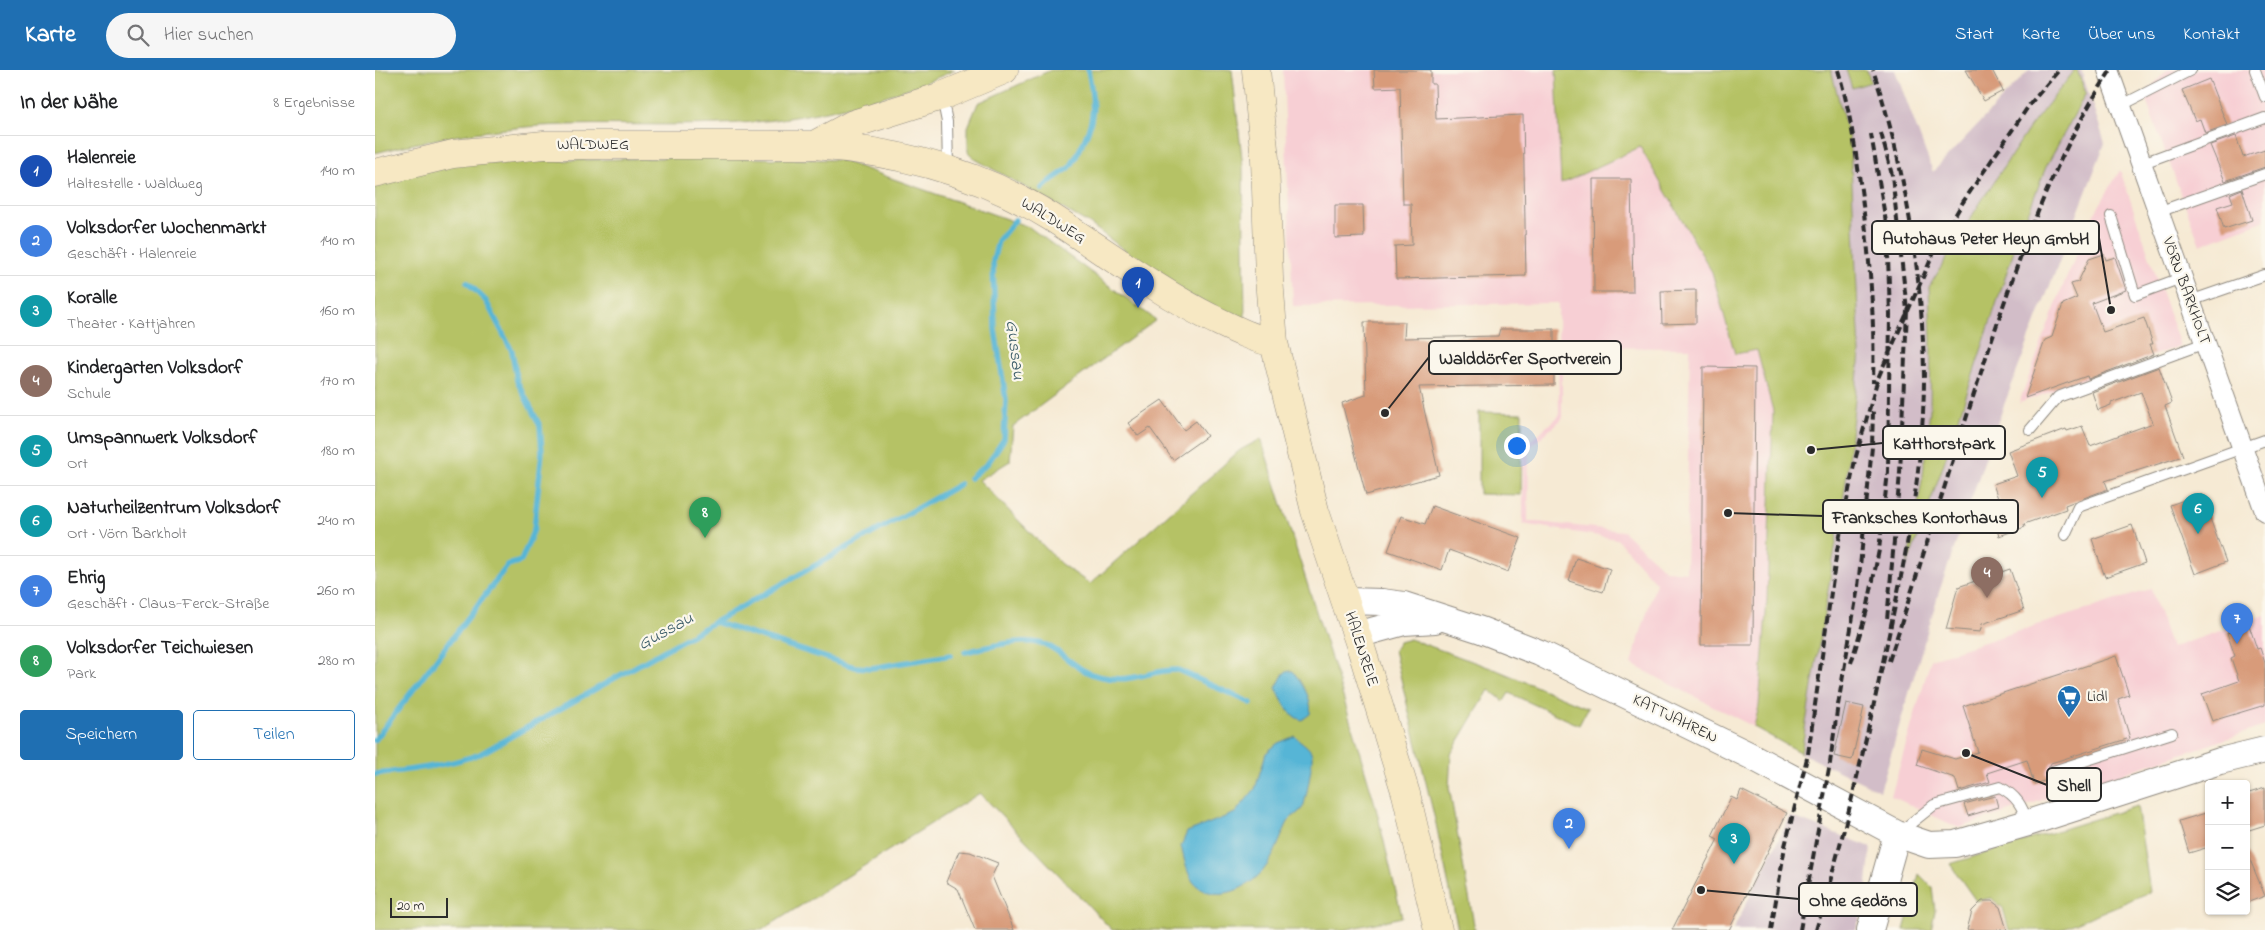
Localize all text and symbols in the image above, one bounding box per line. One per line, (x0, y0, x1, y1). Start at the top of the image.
search box (106, 13, 456, 58)
text: Karte (25, 18, 76, 53)
icon: search (124, 21, 152, 49)
text: Hier suchen (164, 22, 253, 49)
text: Start (1955, 22, 1994, 48)
text: Karte (2022, 22, 2060, 48)
text: Über uns (2088, 22, 2155, 48)
text: Kontakt (2183, 22, 2240, 48)
text: In der Nähe (20, 88, 118, 118)
text: 8 Ergebnisse (273, 91, 355, 115)
street label: WALDWEG (557, 133, 629, 157)
text: Halenreie (67, 145, 136, 172)
text: 1 (33, 159, 39, 183)
text: 140 m (320, 159, 355, 183)
text: Haltestelle · Waldweg (67, 172, 202, 196)
street label: WALDWEG (1016, 192, 1090, 250)
text: Volksdorfer Wochenmarkt (67, 215, 266, 242)
callout: Autohaus Peter Heyn GmbH (1872, 221, 2099, 254)
text: Autohaus Peter Heyn GmbH (1882, 227, 2090, 254)
text: 2 (32, 229, 40, 253)
text: 140 m (320, 229, 355, 253)
street label: VÖRN BARKHOLT (2155, 233, 2217, 348)
text: Geschäft · Halenreie (67, 242, 197, 266)
pin: 1 (1122, 267, 1154, 308)
text: Koralle (67, 285, 117, 312)
text: 3 (33, 299, 39, 323)
text: 160 m (320, 299, 355, 323)
text: Theater · Kattjahren (67, 312, 195, 336)
water label: Gussau (997, 319, 1031, 381)
callout: Walddörfer Sportverein (1429, 341, 1621, 374)
text: Walddörfer Sportverein (1439, 347, 1611, 373)
text: Kindergarten Volksdorf (67, 355, 243, 382)
text: 4 (33, 369, 39, 393)
text: 170 m (320, 369, 355, 393)
text: Schule (67, 382, 111, 406)
text: Umspannwerk Volksdorf (67, 425, 257, 452)
callout: Katthorstpark (1883, 426, 2005, 459)
text: Katthorstpark (1893, 432, 1996, 458)
your location (1504, 433, 1530, 459)
text: 5 (31, 439, 41, 463)
text: 180 m (321, 439, 355, 463)
text: Ort (67, 452, 88, 476)
pin: 5 (2026, 457, 2058, 498)
pin: 6 (2182, 493, 2214, 534)
text: Naturheilzentrum Volksdorf (67, 495, 280, 522)
pin: 8 (689, 497, 721, 538)
callout: Franksches Kontorhaus (1823, 500, 2018, 533)
text: Franksches Kontorhaus (1831, 506, 2008, 532)
text: 6 (32, 509, 40, 533)
text: 240 m (317, 509, 355, 533)
text: Ort · Vörn Barkholt (67, 522, 187, 546)
pin: 4 (1971, 557, 2003, 598)
text: Ehrig (67, 565, 105, 592)
text: 7 (33, 579, 39, 603)
text: 260 m (317, 579, 355, 603)
text: Geschäft · Claus-Ferck-Straße (67, 592, 269, 616)
pin: 7 (2221, 603, 2253, 644)
water label: Gussau (634, 606, 698, 658)
street label: HALENREIE (1338, 608, 1384, 690)
text: Volksdorfer Teichwiesen (67, 635, 253, 662)
text: 8 (33, 649, 39, 673)
text: 280 m (318, 649, 355, 673)
text: Park (67, 662, 96, 686)
supermarket icon: Lidl (2056, 684, 2082, 718)
place label: Lidl (2087, 685, 2108, 709)
street label: KATTJAHREN (1628, 688, 1722, 750)
button: Speichern (20, 710, 183, 760)
button: Teilen (193, 710, 355, 760)
callout: Shell (2047, 768, 2101, 801)
text: Shell (2057, 774, 2091, 800)
map controls (2205, 780, 2250, 915)
button: + (2205, 780, 2250, 825)
pin: 2 (1553, 808, 1585, 849)
pin: 3 (1718, 823, 1750, 864)
button: − (2205, 825, 2250, 870)
button: layers (2205, 870, 2250, 915)
callout: Ohne Gedöns (1799, 883, 1917, 916)
text: Ohne Gedöns (1809, 889, 1907, 915)
scale bar (390, 895, 447, 918)
text: 20 m (397, 896, 424, 917)

